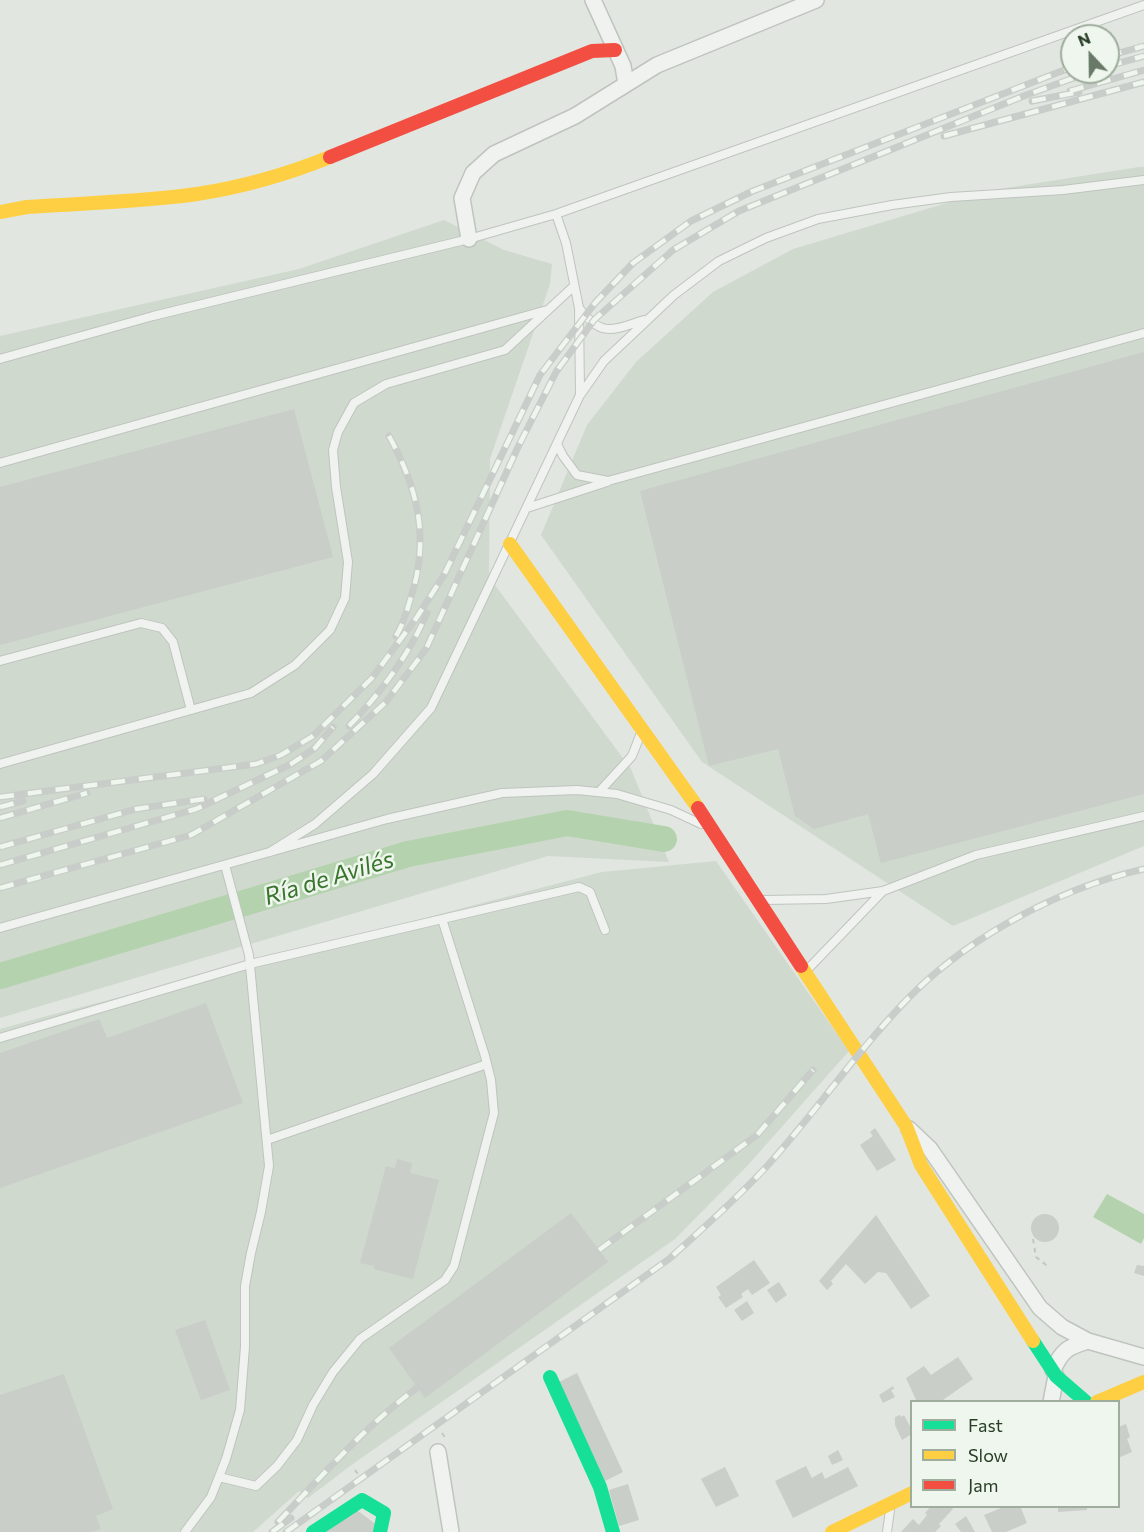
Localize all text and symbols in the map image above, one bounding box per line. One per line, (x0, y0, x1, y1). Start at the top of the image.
north arrow (1060, 24, 1120, 84)
text: N (1075, 28, 1093, 50)
water label: Ría de Avilés (261, 845, 397, 911)
legend (910, 1400, 1120, 1508)
text: Fast (968, 1414, 1003, 1436)
text: Slow (968, 1444, 1008, 1466)
text: Jam (968, 1474, 998, 1496)

